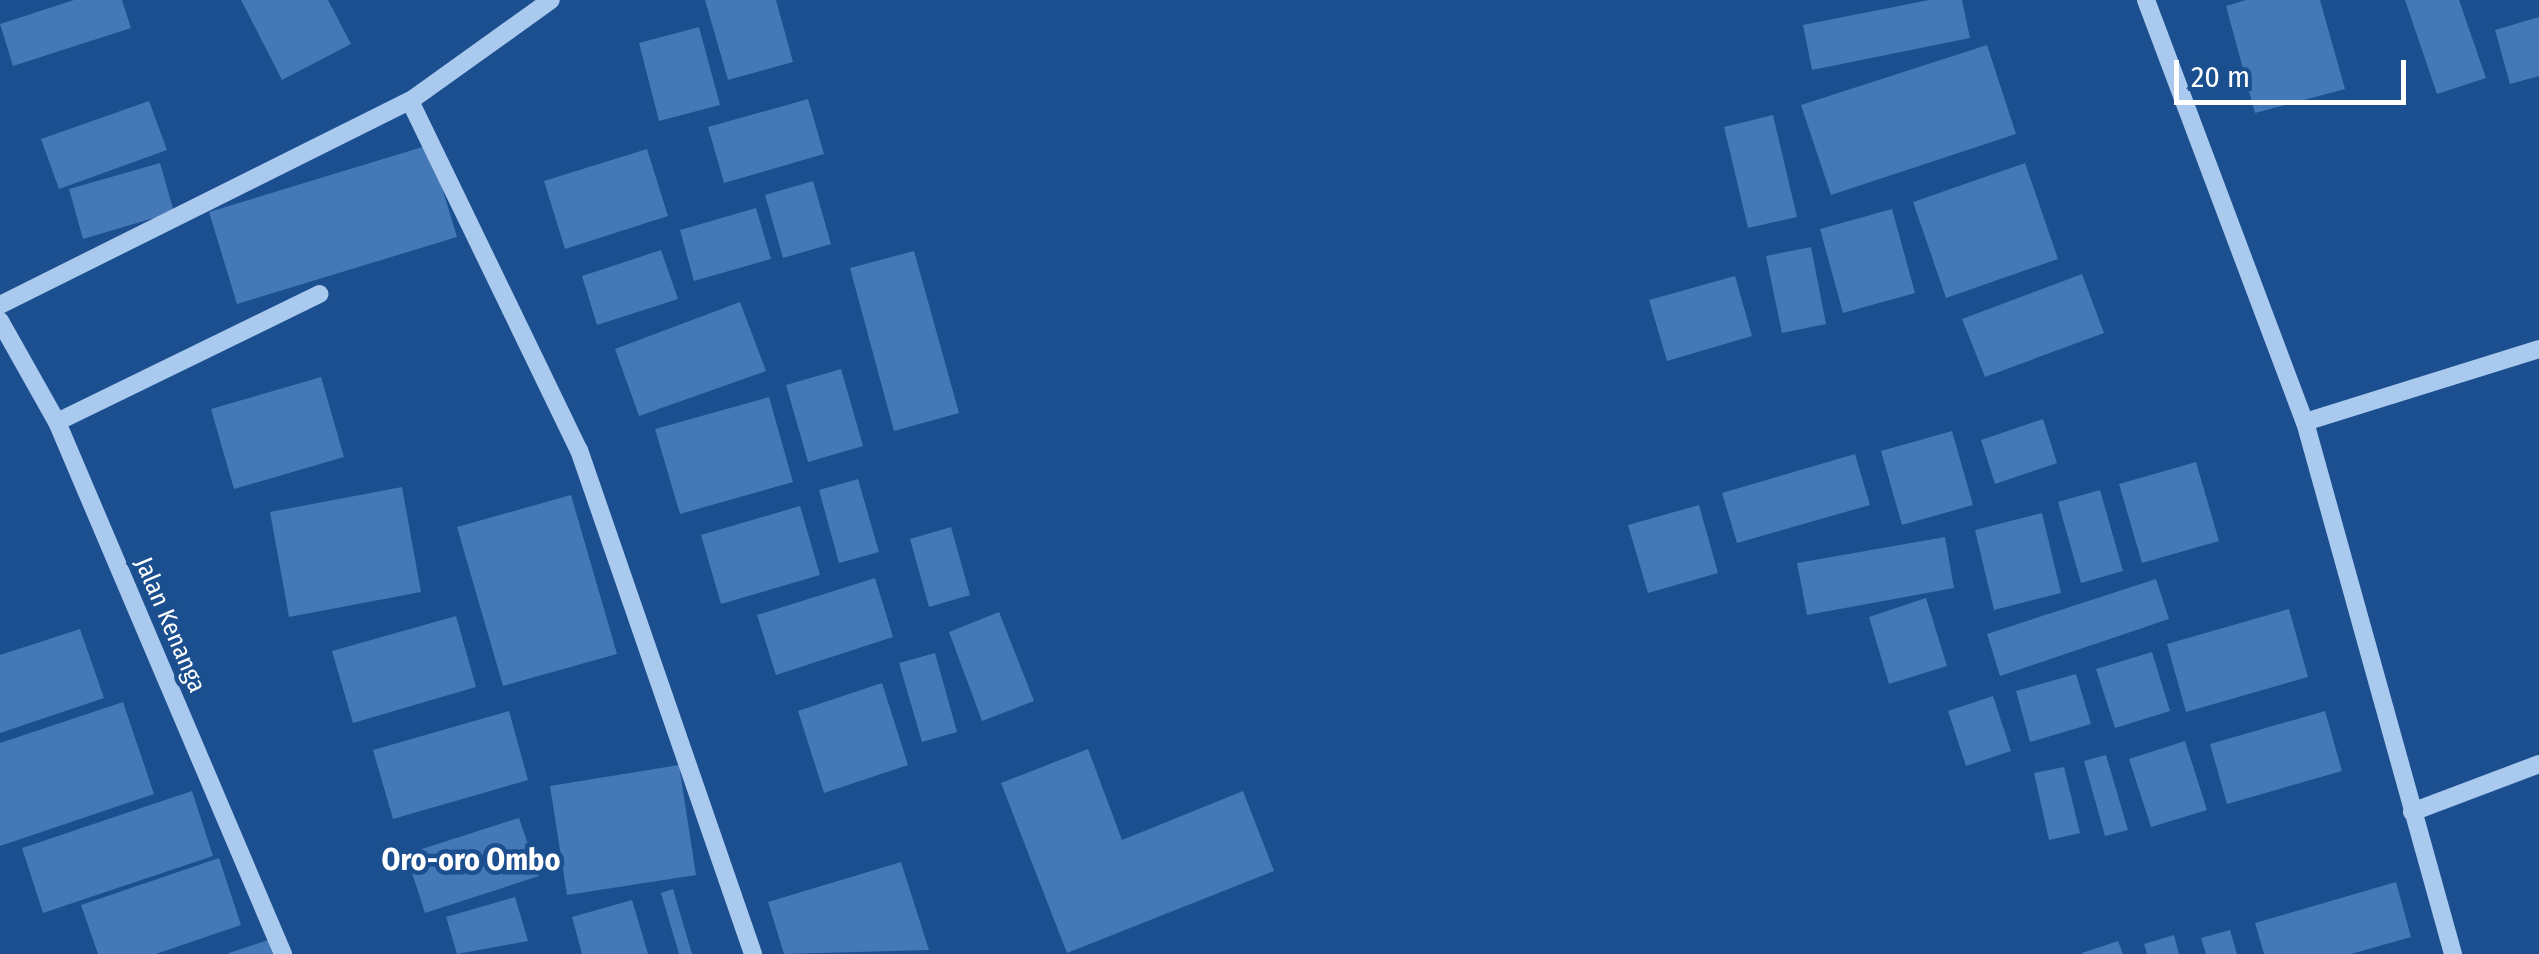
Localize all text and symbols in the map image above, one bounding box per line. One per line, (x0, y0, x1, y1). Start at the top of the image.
scale bar (2179, 40, 2412, 102)
text: 20 m (2191, 59, 2250, 95)
street label: Jalan Kenanga (128, 553, 212, 697)
district label: Oro-oro Ombo (382, 842, 560, 878)

